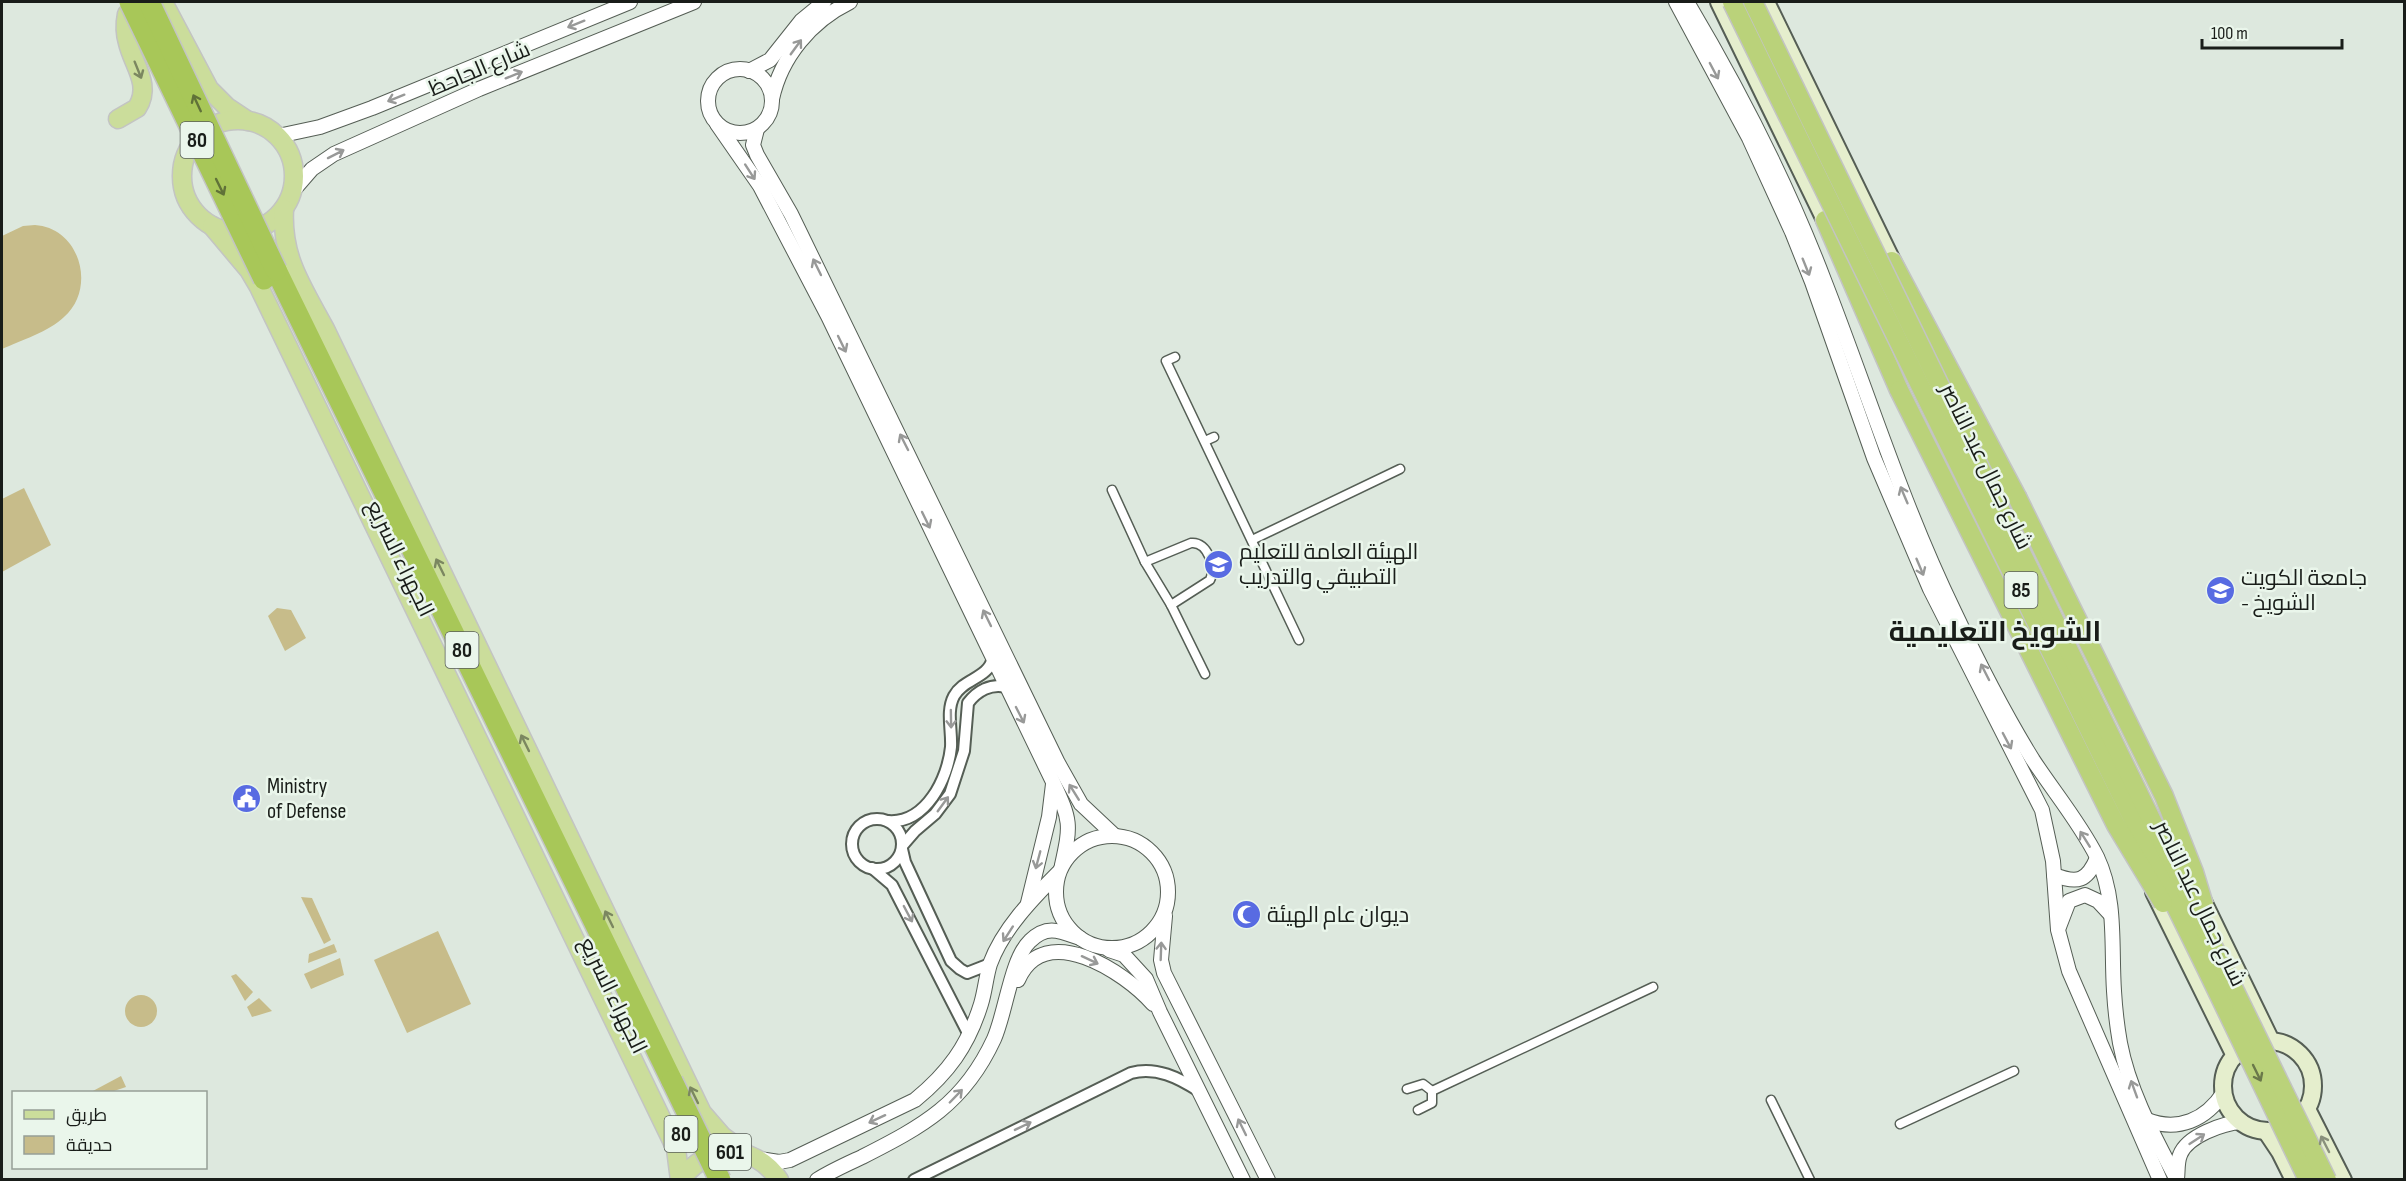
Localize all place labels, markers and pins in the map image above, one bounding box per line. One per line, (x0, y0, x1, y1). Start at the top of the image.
place label: الهيئة العامة للتعليم التطبيقي والتدريب (1239, 539, 1418, 593)
school or university icon: الهيئة العامة للتعليم التطبيقي والتدريب (1202, 548, 1234, 580)
place label: جامعة الكويت - الشويخ (2241, 565, 2367, 617)
school or university icon: جامعة الكويت - الشويخ (2204, 574, 2236, 606)
place label: Ministry of Defense (267, 773, 346, 825)
public building icon: Ministry of Defense (230, 782, 262, 814)
mosque icon: ديوان عام الهيئة (1230, 898, 1262, 930)
place label: ديوان عام الهيئة (1267, 902, 1409, 930)

